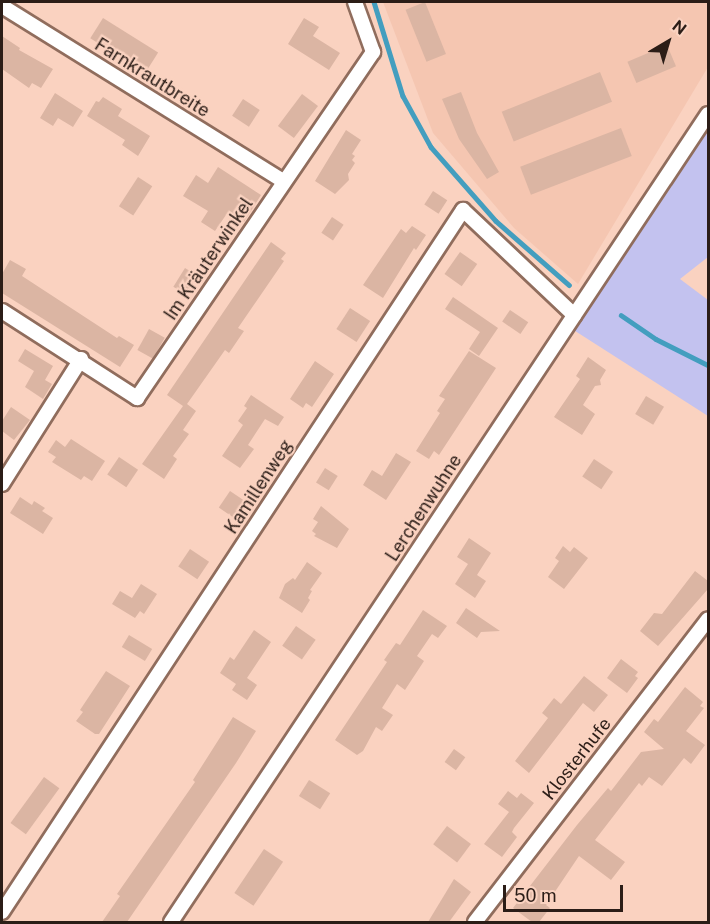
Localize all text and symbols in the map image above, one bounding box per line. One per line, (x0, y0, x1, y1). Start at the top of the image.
north arrow (638, 12, 698, 72)
text: N (669, 16, 690, 39)
street label: Farnkrautbreite (91, 34, 213, 122)
street label: Im Kräuterwinkel (160, 194, 258, 324)
street label: Kamillenweg (221, 436, 297, 538)
street label: Lerchenwuhne (381, 451, 467, 565)
street label: Klosterhufe (538, 714, 616, 804)
scale bar (506, 873, 626, 911)
text: 50 m (514, 885, 557, 906)

